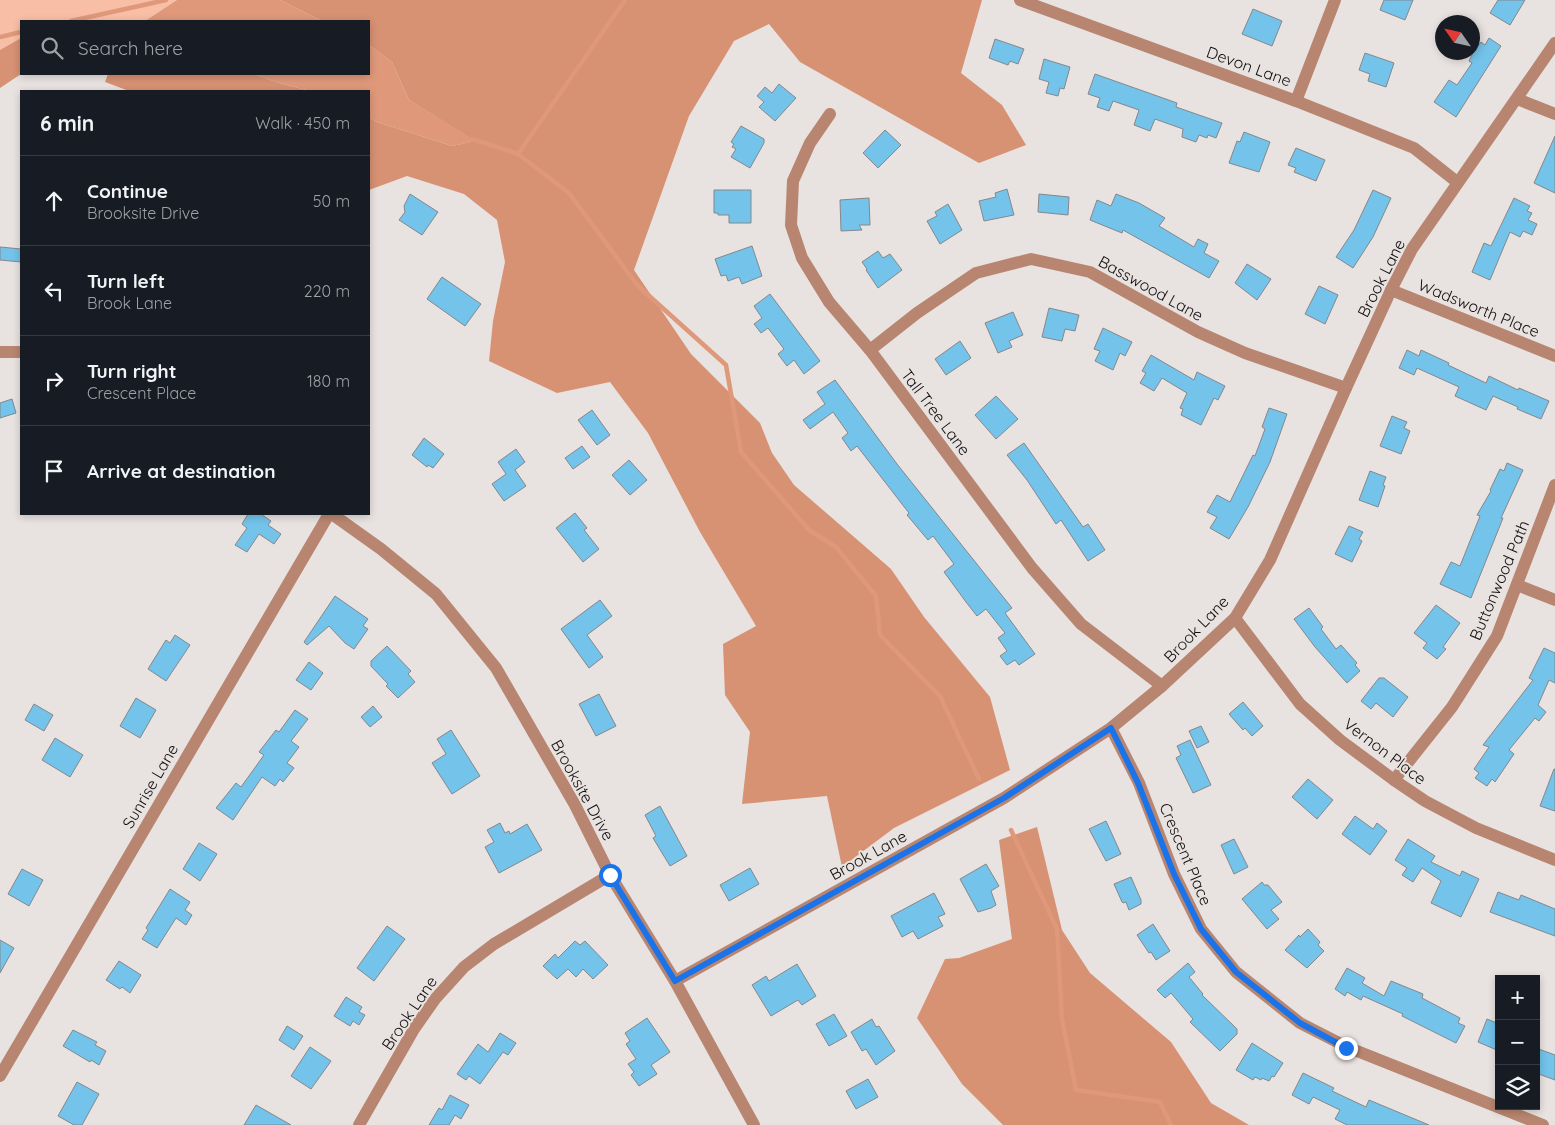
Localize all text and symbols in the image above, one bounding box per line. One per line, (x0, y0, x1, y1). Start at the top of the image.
north arrow (1435, 15, 1480, 60)
search box (20, 20, 370, 75)
icon: search (38, 34, 66, 62)
text: Search here (78, 36, 183, 60)
street label: Devon Lane (1204, 41, 1294, 91)
text: 6 min (40, 110, 94, 136)
text: Walk · 450 m (255, 113, 350, 133)
text: Continue (87, 179, 168, 203)
icon: ahead (40, 187, 68, 215)
text: 50 m (313, 191, 350, 211)
text: Brooksite Drive (87, 203, 199, 223)
street label: Brook Lane (1353, 236, 1409, 320)
street label: Basswood Lane (1095, 251, 1207, 325)
text: Turn left (87, 269, 165, 293)
street label: Wadsworth Place (1415, 275, 1543, 341)
icon: left (40, 277, 68, 305)
text: 220 m (304, 281, 350, 301)
text: Brook Lane (87, 293, 172, 313)
text: Turn right (87, 359, 176, 383)
street label: Tall Tree Lane (897, 365, 975, 459)
icon: right (40, 367, 68, 395)
text: 180 m (307, 371, 350, 391)
text: Crescent Place (87, 383, 196, 403)
icon: arrive (40, 457, 68, 485)
text: Arrive at destination (87, 459, 276, 483)
street label: Buttonwood Path (1465, 517, 1533, 643)
street label: Brook Lane (1159, 591, 1233, 667)
street label: Vernon Place (1340, 713, 1430, 789)
street label: Brooksite Drive (547, 736, 619, 844)
street label: Sunrise Lane (118, 740, 182, 832)
street label: Crescent Place (1155, 800, 1217, 908)
street label: Brook Lane (826, 826, 910, 884)
route start (599, 864, 622, 887)
street label: Brook Lane (377, 972, 441, 1054)
map controls (1495, 975, 1540, 1110)
button: + (1495, 975, 1540, 1020)
button: − (1495, 1020, 1540, 1065)
route end (1335, 1037, 1358, 1060)
button: layers (1495, 1065, 1540, 1110)

